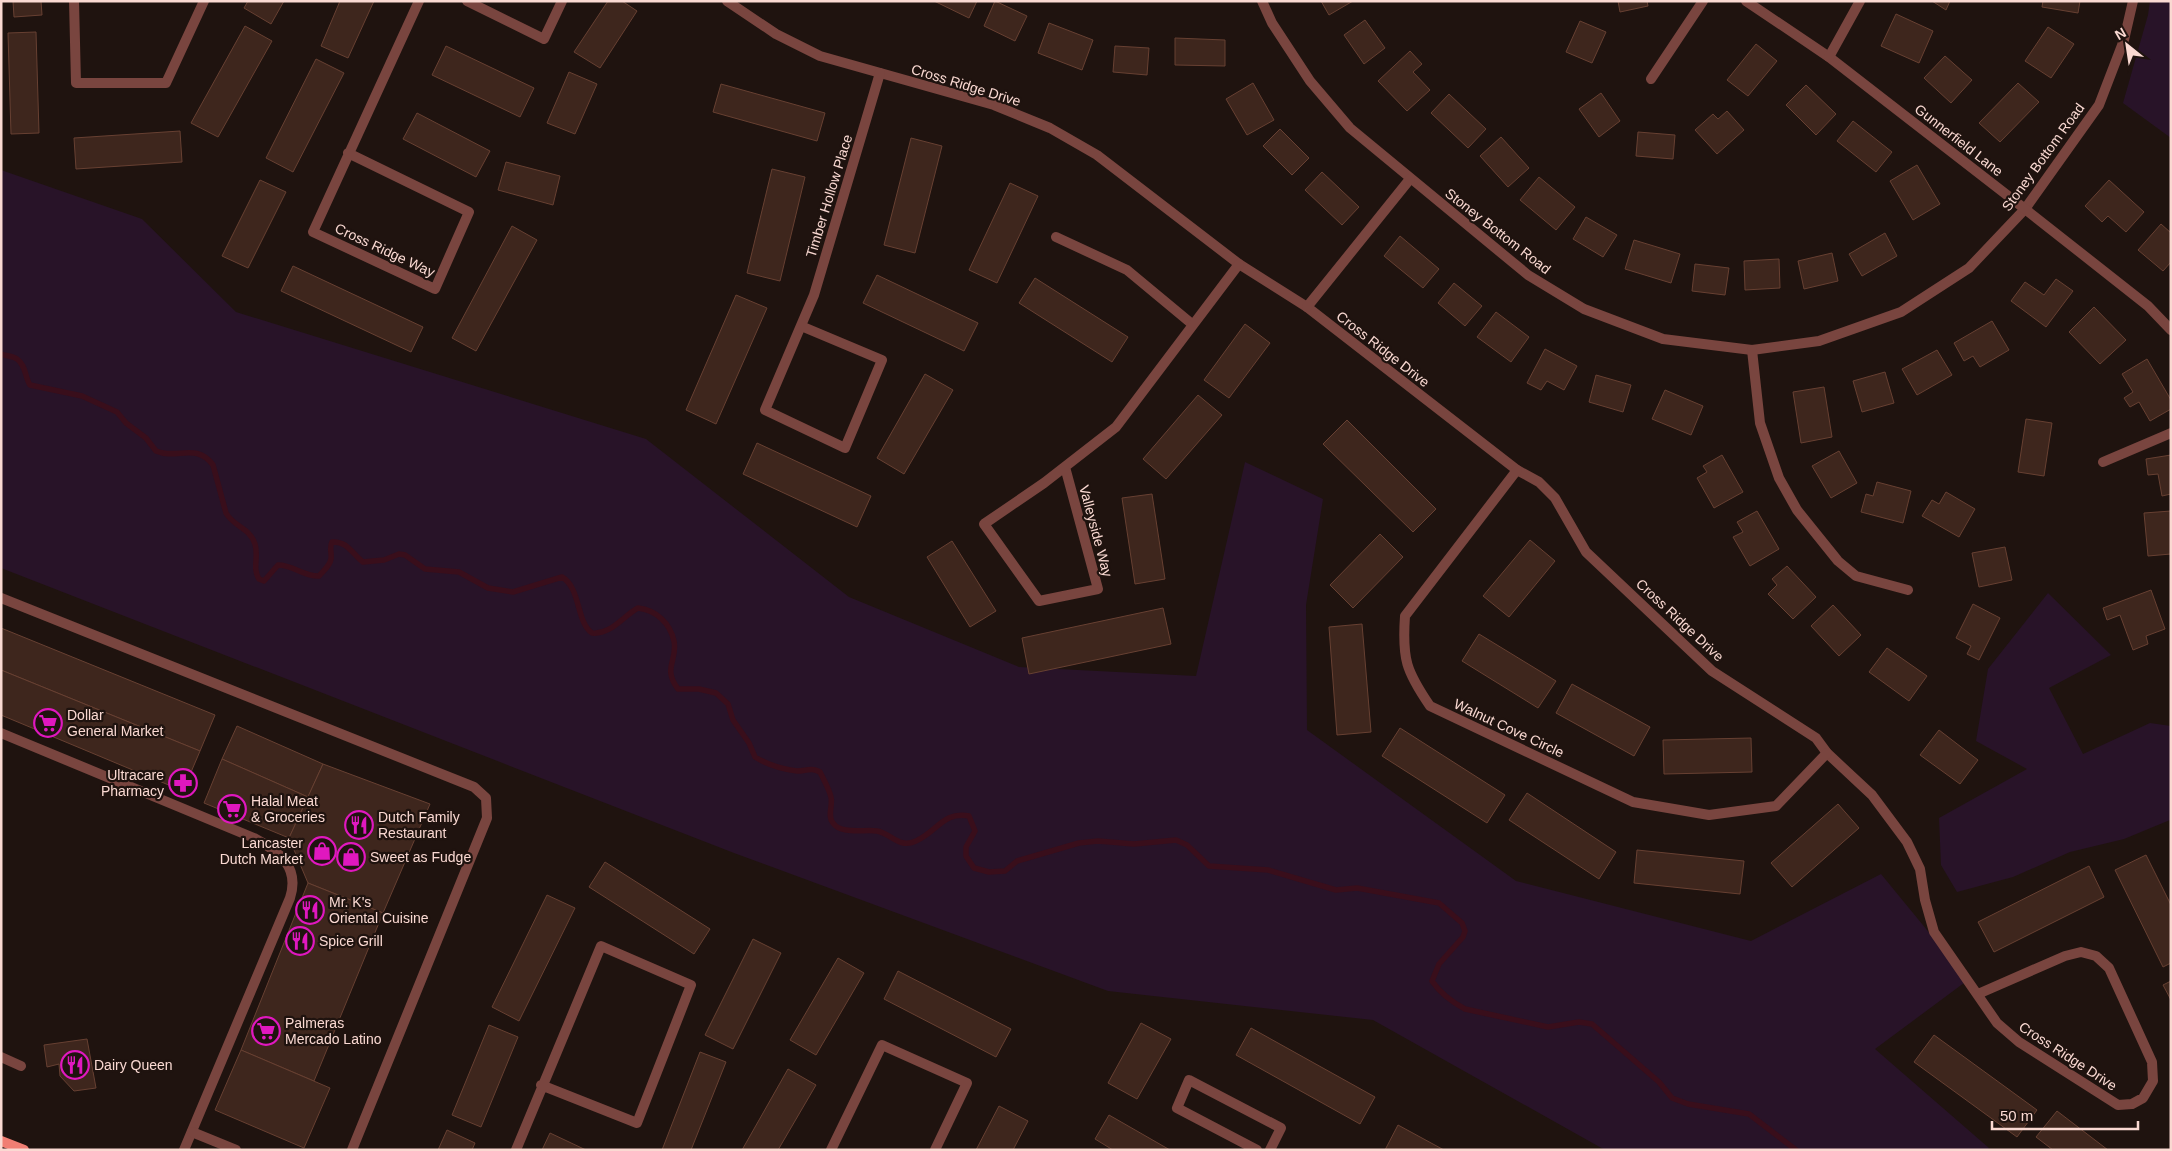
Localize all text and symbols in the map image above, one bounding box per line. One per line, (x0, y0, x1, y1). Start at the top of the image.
north arrow (2102, 20, 2152, 70)
text: N (2112, 24, 2129, 43)
street label: Cross Ridge Drive (909, 61, 1023, 109)
street label: Stoney Bottom Road (1999, 100, 2087, 214)
street label: Gunnerfield Lane (1912, 101, 2006, 179)
street label: Timber Hollow Place (803, 132, 855, 259)
street label: Stoney Bottom Road (1442, 185, 1554, 277)
street label: Cross Ridge Way (332, 220, 438, 280)
street label: Cross Ridge Drive (1333, 308, 1433, 390)
street label: Valleyside Way (1076, 483, 1116, 579)
street label: Cross Ridge Drive (1633, 575, 1727, 665)
street label: Walnut Cove Circle (1452, 696, 1567, 761)
place label: Dollar General Market (67, 707, 164, 739)
supermarket icon: Dollar General Market (33, 708, 63, 738)
place label: Ultracare Pharmacy (101, 767, 164, 799)
pharmacy icon: Ultracare Pharmacy (168, 768, 198, 798)
place label: Halal Meat & Groceries (251, 793, 325, 825)
supermarket icon: Halal Meat & Groceries (217, 794, 247, 824)
place label: Dutch Family Restaurant (378, 809, 460, 841)
restaurant icon: Dutch Family Restaurant (344, 810, 374, 840)
place label: Lancaster Dutch Market (220, 835, 303, 867)
shop icon: Lancaster Dutch Market (307, 836, 337, 866)
shop icon: Sweet as Fudge (336, 842, 366, 872)
place label: Sweet as Fudge (370, 849, 471, 865)
place label: Mr. K's Oriental Cuisine (329, 894, 429, 926)
restaurant icon: Mr. K's Oriental Cuisine (295, 895, 325, 925)
restaurant icon: Spice Grill (285, 926, 315, 956)
place label: Spice Grill (319, 933, 383, 949)
place label: Palmeras Mercado Latino (285, 1015, 382, 1047)
supermarket icon: Palmeras Mercado Latino (251, 1016, 281, 1046)
street label: Cross Ridge Drive (2016, 1018, 2120, 1094)
restaurant icon: Dairy Queen (60, 1050, 90, 1080)
place label: Dairy Queen (94, 1057, 173, 1073)
scale bar (1992, 1098, 2138, 1130)
text: 50 m (2000, 1107, 2033, 1124)

